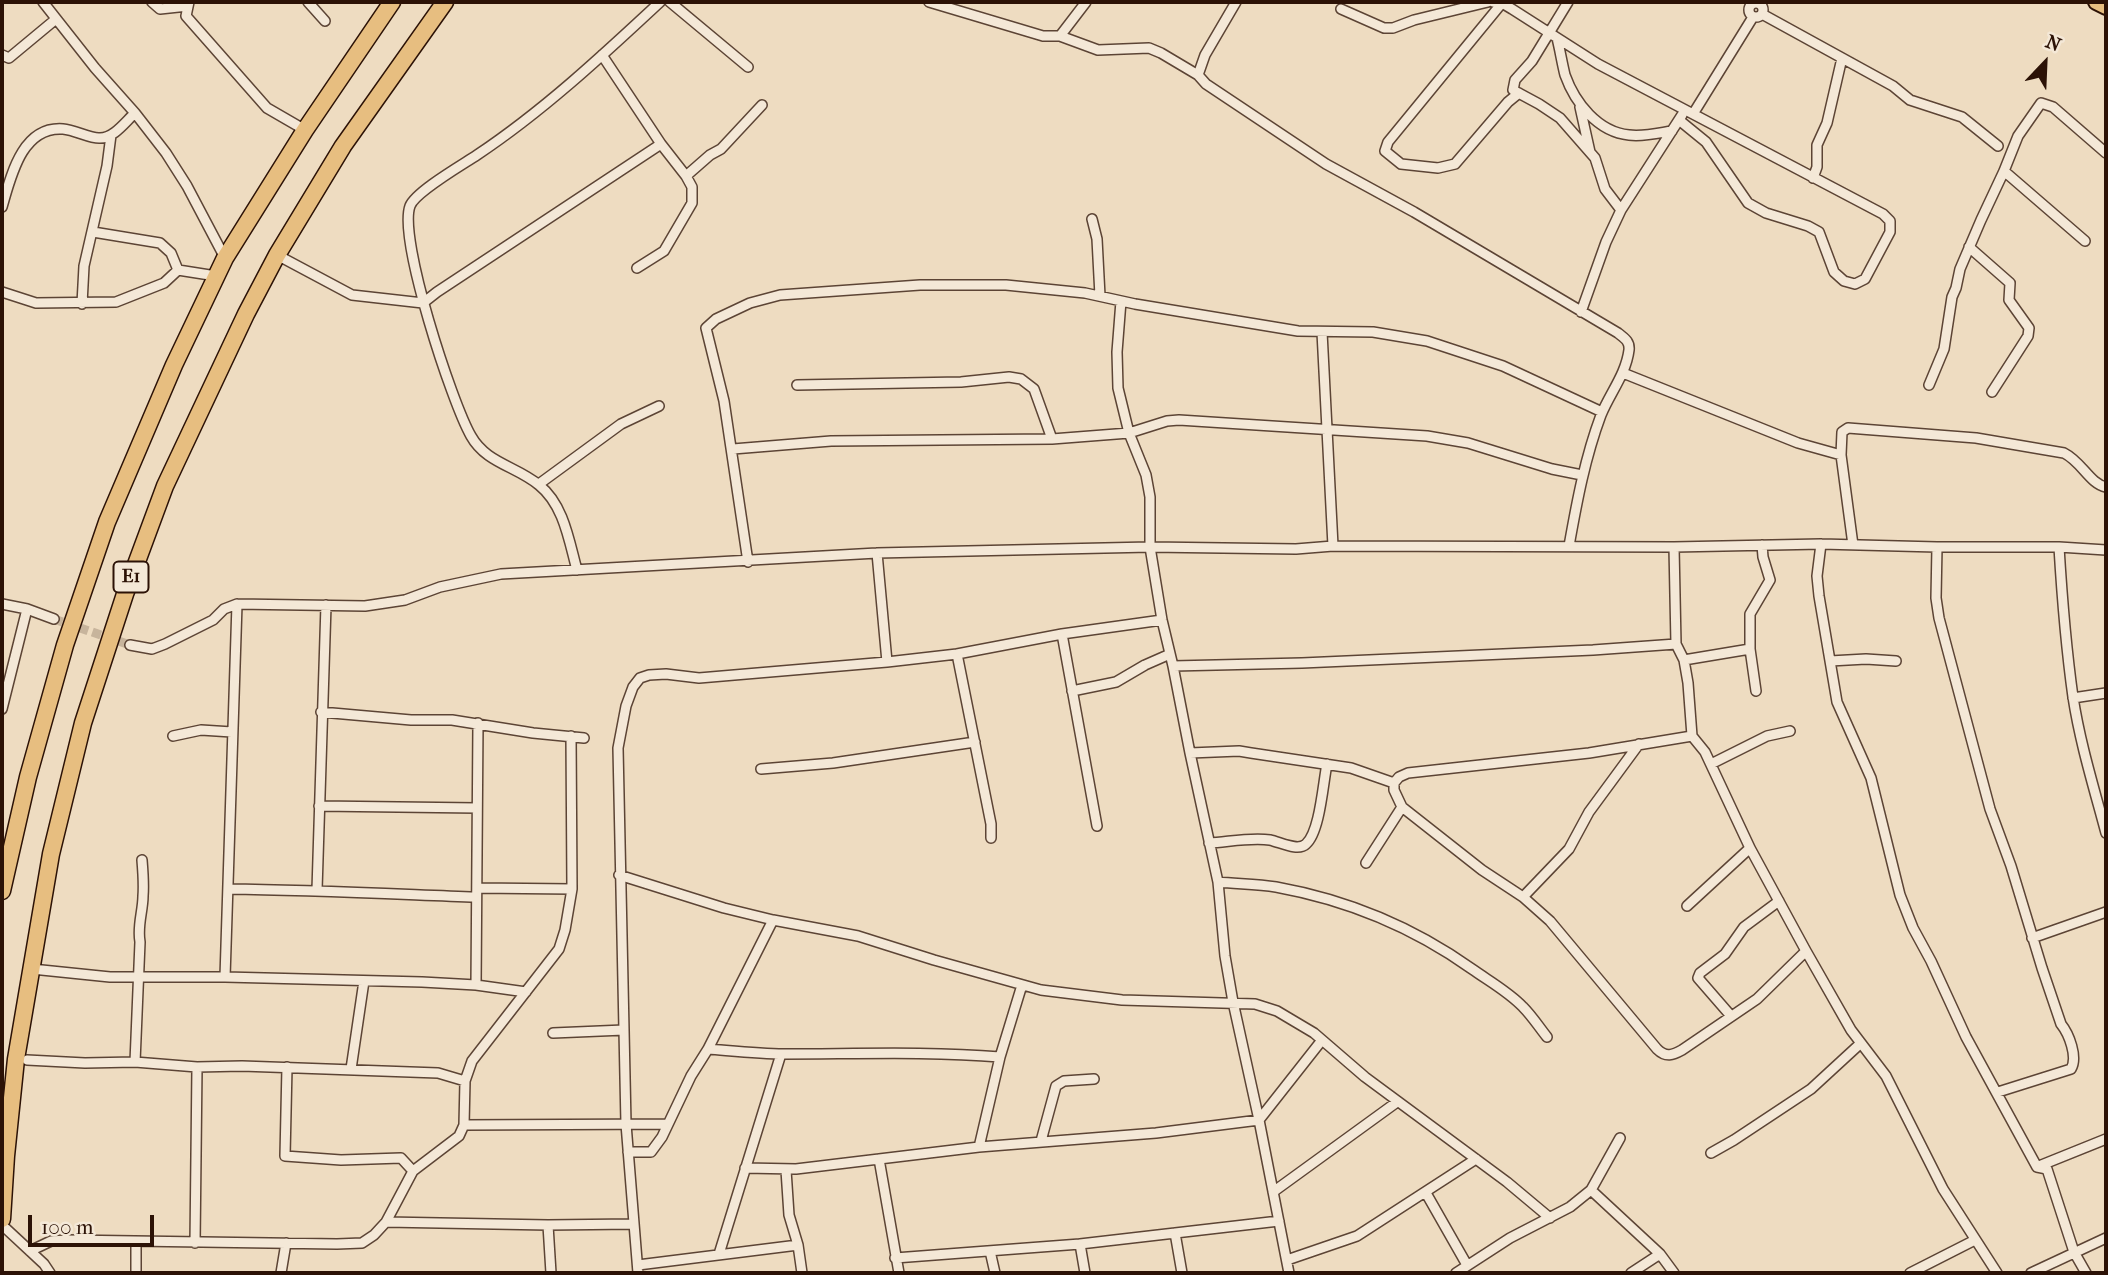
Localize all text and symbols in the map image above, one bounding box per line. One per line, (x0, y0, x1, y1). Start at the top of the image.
north arrow (2010, 28, 2080, 98)
text: N (2042, 31, 2064, 57)
road number: E1 (114, 562, 148, 592)
scale bar (32, 1202, 158, 1246)
text: 100 m (41, 1215, 94, 1239)

